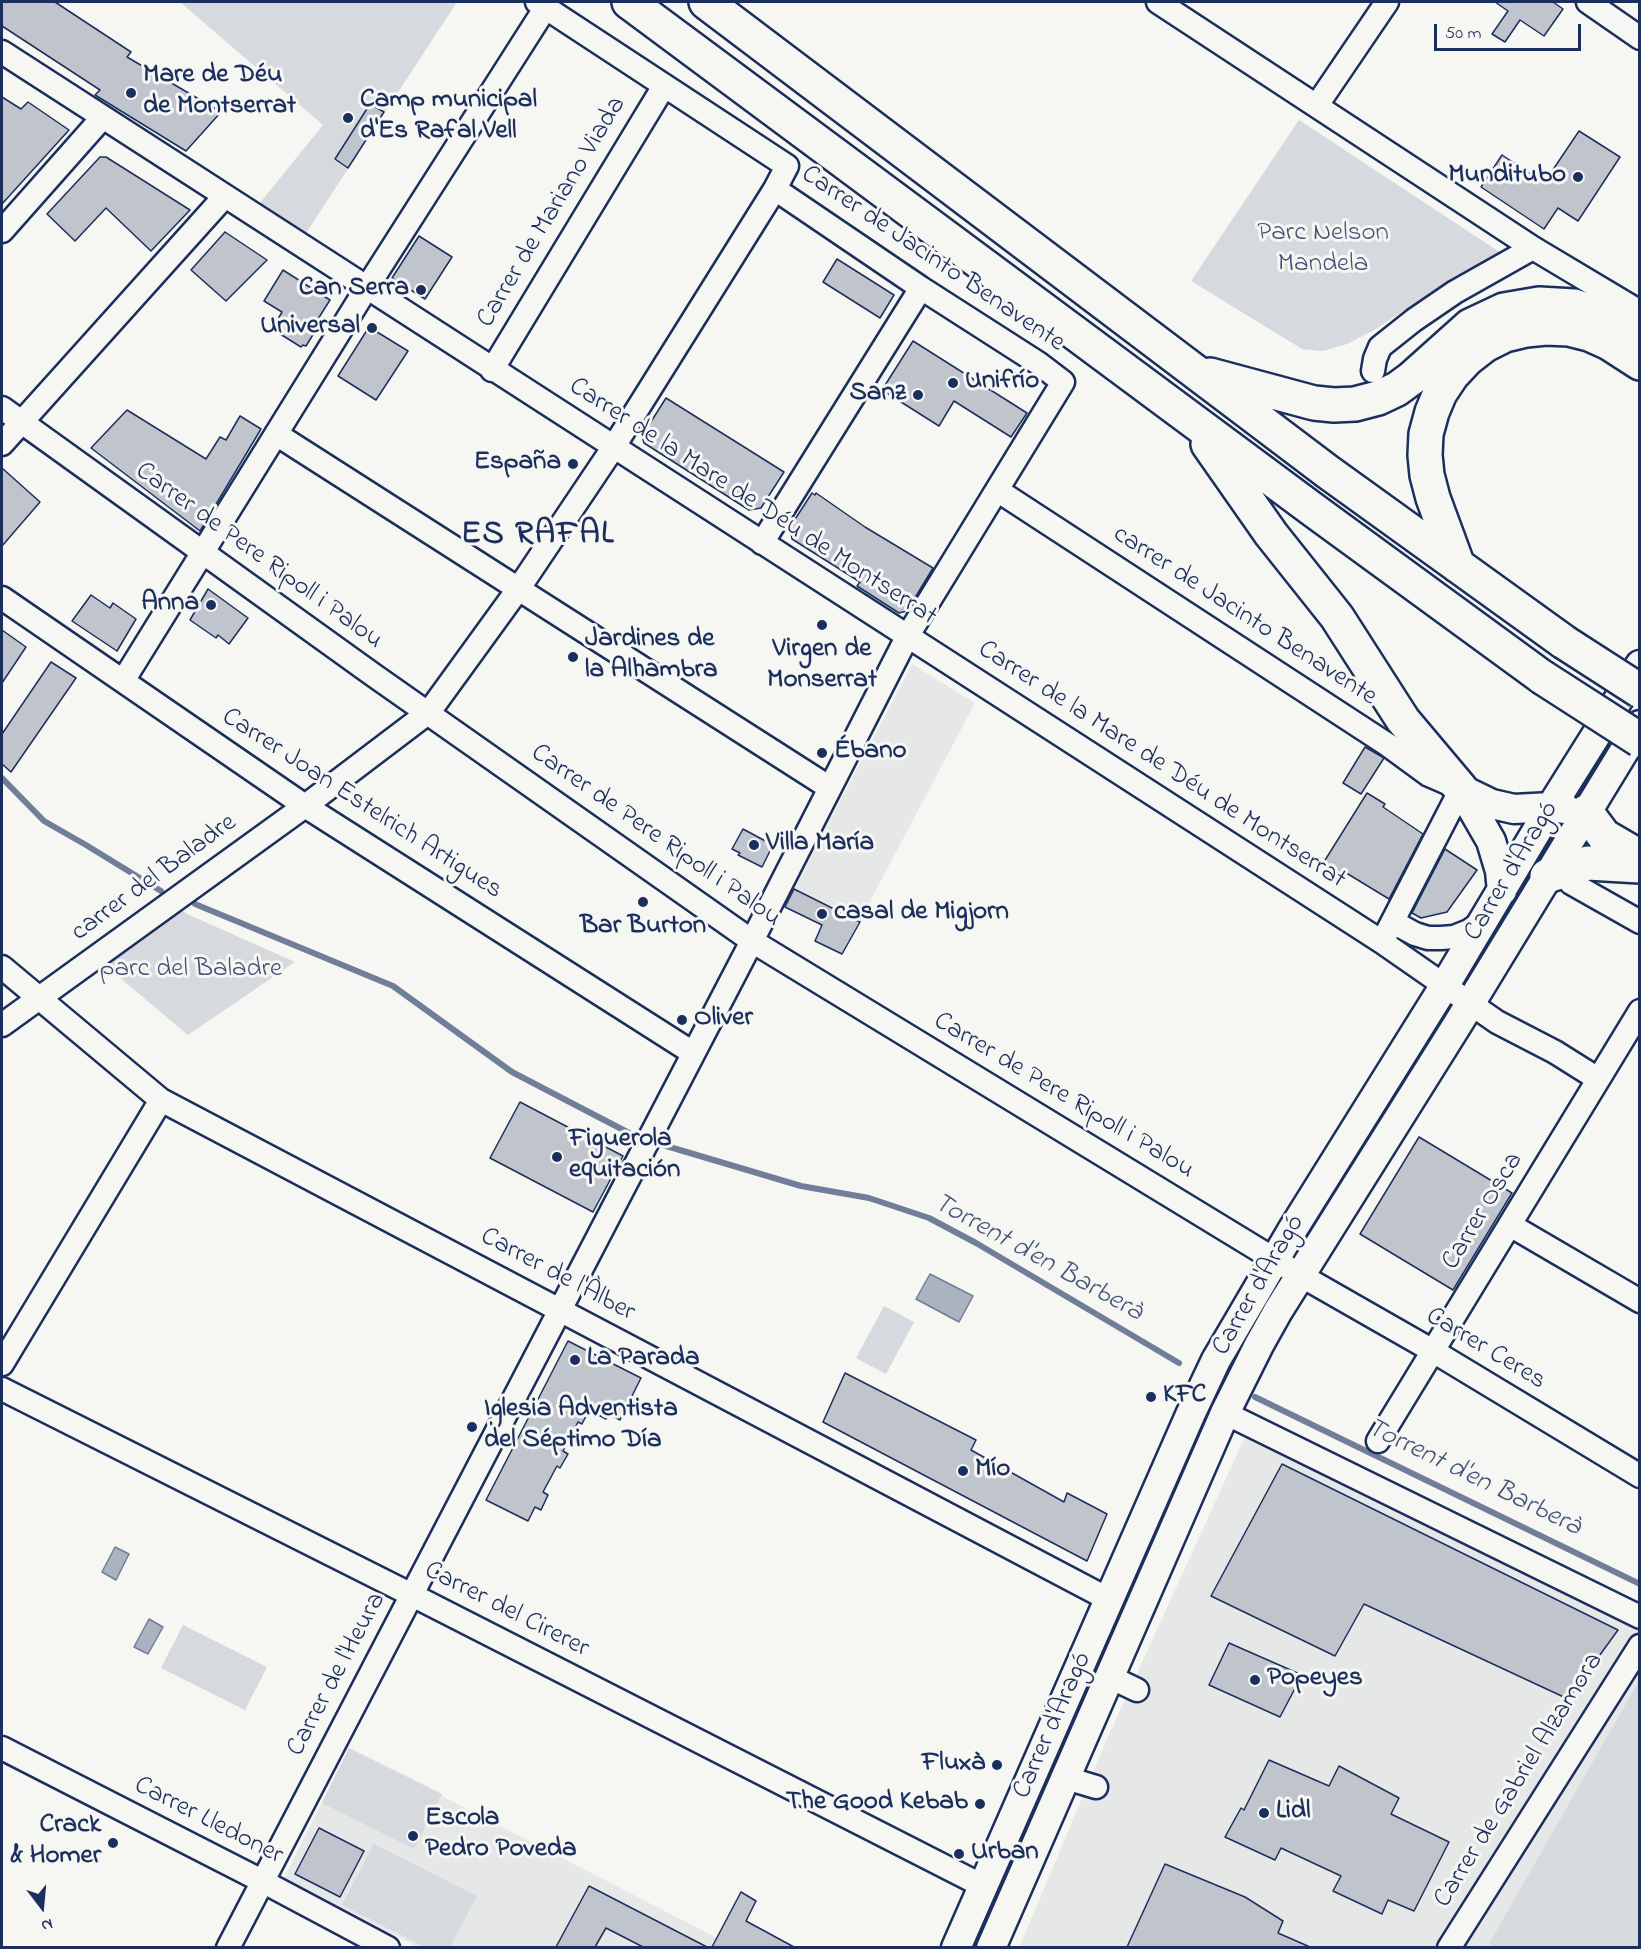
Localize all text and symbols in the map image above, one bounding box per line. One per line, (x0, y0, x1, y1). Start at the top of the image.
scale bar (1437, 12, 1584, 50)
text: 50 m (1445, 21, 1482, 47)
place label: Mare de Déu de Montserrat (143, 61, 296, 124)
marker: Mare de Déu de Montserrat (124, 86, 138, 100)
place label: Camp municipal d'Es Rafal Vell (360, 86, 537, 149)
street label: Carrer de Mariano Viada (471, 92, 635, 334)
marker: Camp municipal d'Es Rafal Vell (341, 111, 355, 125)
street label: Carrer de Jacinto Benavente (794, 160, 1070, 360)
place label: Munditubo (1448, 161, 1566, 193)
marker: Munditubo (1571, 170, 1585, 184)
park label: Parc Nelson Mandela (1257, 219, 1389, 282)
place label: Can Serra (299, 274, 409, 306)
marker: Can Serra (414, 283, 428, 297)
place label: Universal (260, 312, 360, 344)
marker: Universal (365, 321, 379, 335)
place label: Unifrío (965, 367, 1039, 399)
street label: Carrer de la Mare de Déu de Montserrat (562, 372, 942, 634)
marker: Unifrío (946, 376, 960, 390)
place label: Sanz (849, 379, 906, 411)
marker: Sanz (911, 388, 925, 402)
place label: España (474, 448, 561, 480)
street label: Carrer de Pere Ripoll i Palou (128, 456, 388, 658)
marker: España (566, 457, 580, 471)
district label: ES RAFAL (461, 517, 615, 557)
street label: carrer de Jacinto Benavente (1106, 519, 1382, 715)
place label: Anna (141, 589, 199, 621)
marker: Anna (204, 598, 218, 612)
marker: Virgen de Monserrat (815, 618, 829, 632)
place label: Jardines de la Alhambra (585, 625, 718, 688)
place label: Virgen de Monserrat (767, 635, 877, 698)
street label: Carrer de la Mare de Déu de Montserrat (971, 635, 1351, 897)
marker: Jardines de la Alhambra (566, 650, 580, 664)
street label: Carrer Joan Estelrich Artigues (215, 702, 507, 908)
place label: Ébano (834, 737, 907, 769)
street label: Carrer de Pere Ripoll i Palou (524, 738, 786, 936)
marker: Ébano (815, 746, 829, 760)
street label: Carrer d'Aragó (1459, 796, 1567, 948)
street label: carrer del Baladre (66, 808, 244, 950)
place label: Villa María (766, 829, 874, 861)
marker: Villa María (747, 838, 761, 852)
marker: Bar Burton (636, 895, 650, 909)
place label: casal de Migjorn (834, 898, 1009, 930)
marker: casal de Migjorn (815, 907, 829, 921)
place label: Bar Burton (580, 912, 706, 944)
park label: parc del Baladre (100, 955, 282, 987)
place label: Oliver (694, 1004, 753, 1036)
street label: Carrer de Pere Ripoll i Palou (927, 1006, 1199, 1188)
marker: Oliver (675, 1013, 689, 1027)
place label: Figuerola equitación (569, 1125, 680, 1188)
street label: Carrer Osca (1436, 1147, 1532, 1277)
marker: Figuerola equitación (550, 1150, 564, 1164)
water label: Torrent d'en Barberà (926, 1187, 1148, 1331)
street label: Carrer d'Aragó (1207, 1210, 1313, 1362)
street label: Carrer de l'Àlber (474, 1222, 640, 1330)
street label: Carrer Ceres (1419, 1301, 1551, 1399)
place label: La Parada (587, 1344, 700, 1376)
marker: La Parada (568, 1353, 582, 1367)
place label: KFC (1163, 1381, 1206, 1413)
marker: KFC (1144, 1390, 1158, 1404)
place label: Iglesia Adventista del Séptimo Día (484, 1395, 678, 1458)
water label: Torrent d'en Barberà (1360, 1413, 1586, 1545)
marker: Iglesia Adventista del Séptimo Día (465, 1420, 479, 1434)
place label: Mío (975, 1455, 1010, 1487)
marker: Mío (956, 1464, 970, 1478)
street label: Carrer del Cirerer (418, 1556, 594, 1666)
street label: Carrer de l'Heura (281, 1588, 395, 1762)
street label: Carrer de Gabriel Alzamora (1428, 1647, 1612, 1915)
street label: Carrer d'Aragó (1007, 1648, 1101, 1804)
place label: Popeyes (1267, 1664, 1363, 1696)
marker: Popeyes (1248, 1673, 1262, 1687)
place label: Fluxà (922, 1749, 985, 1781)
marker: Fluxà (990, 1758, 1004, 1772)
street label: Carrer Lledoner (128, 1771, 288, 1873)
place label: The Good Kebab (786, 1788, 968, 1820)
marker: The Good Kebab (973, 1797, 987, 1811)
place label: Lidl (1276, 1797, 1311, 1829)
place label: Escola Pedro Poveda (425, 1804, 577, 1867)
marker: Lidl (1257, 1806, 1271, 1820)
place label: Crack & Homer (11, 1811, 101, 1874)
marker: Escola Pedro Poveda (406, 1829, 420, 1843)
marker: Crack & Homer (106, 1836, 120, 1850)
place label: Urban (971, 1838, 1039, 1870)
marker: Urban (952, 1847, 966, 1861)
north arrow (12, 1877, 72, 1937)
text: N (38, 1911, 55, 1937)

